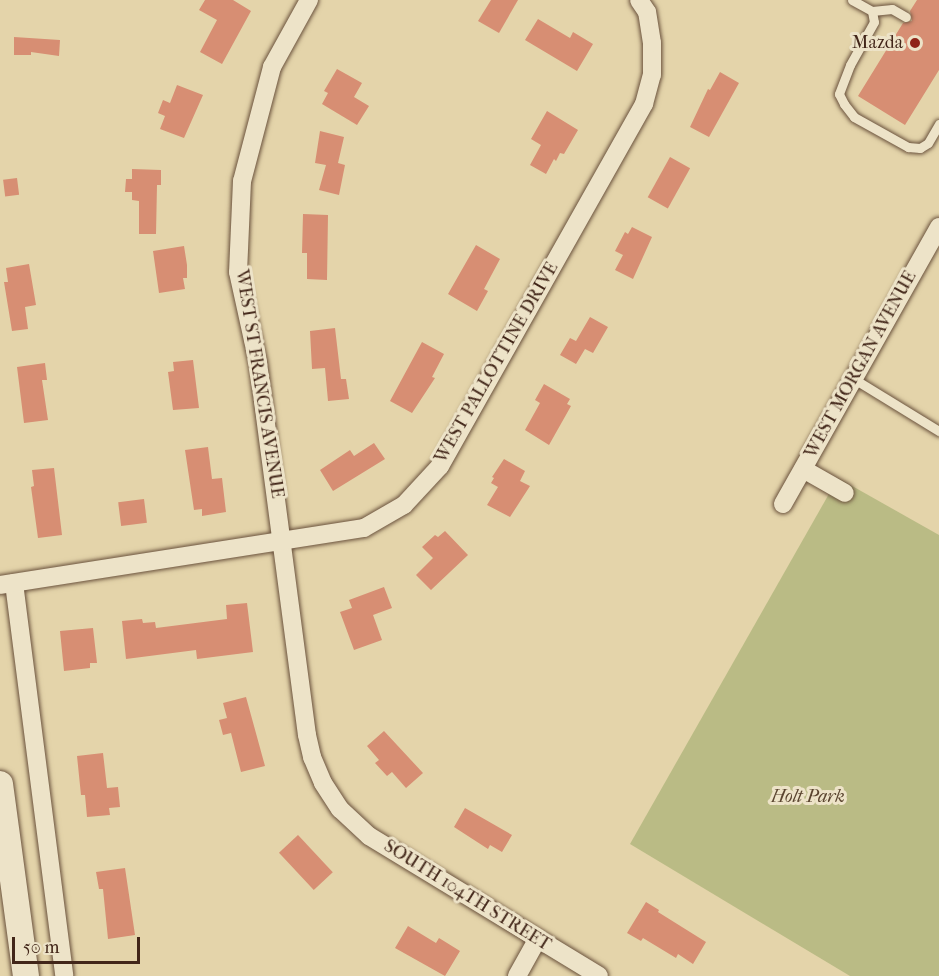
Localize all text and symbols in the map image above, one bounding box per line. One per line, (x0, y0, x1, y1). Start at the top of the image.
place label: Mazda (852, 32, 903, 54)
marker: Mazda (908, 36, 922, 50)
street label: WEST PALLOTTINE DRIVE (431, 259, 563, 467)
street label: WEST ST FRANCIS AVENUE (230, 268, 288, 500)
street label: WEST MORGAN AVENUE (800, 268, 922, 462)
park label: Holt Park (771, 786, 845, 808)
street label: SOUTH 104TH STREET (379, 836, 555, 956)
scale bar (15, 925, 142, 963)
text: 50 m (23, 937, 59, 958)

